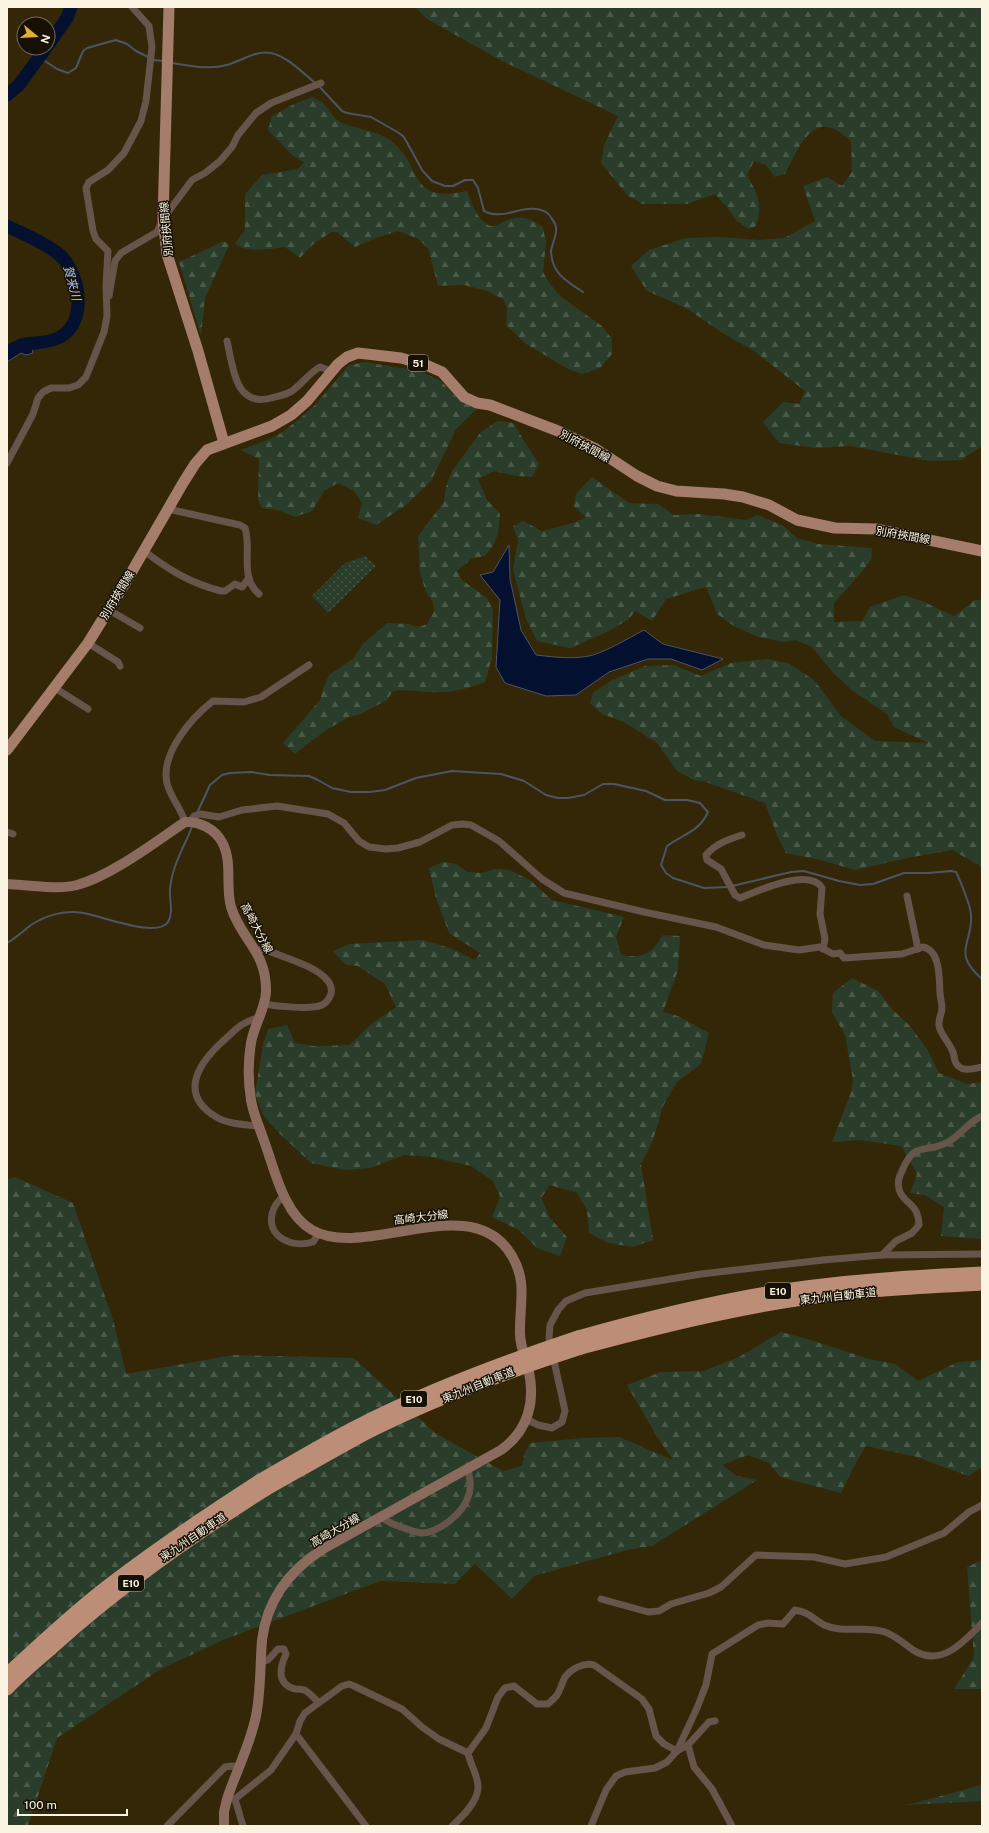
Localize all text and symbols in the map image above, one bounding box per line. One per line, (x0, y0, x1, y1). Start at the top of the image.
north arrow (16, 16, 56, 56)
text: N (38, 33, 53, 45)
street label: 別府挾間線 (158, 201, 174, 257)
water label: 賀来川 (61, 264, 84, 304)
road number: 51 (408, 355, 428, 371)
street label: 別府挾間線 (558, 428, 612, 464)
street label: 別府挾間線 (875, 524, 931, 546)
street label: 別府挾間線 (98, 568, 136, 622)
street label: 高崎大分線 (239, 901, 275, 955)
street label: 高崎大分線 (393, 1208, 449, 1226)
road number: E10 (765, 1283, 791, 1299)
street label: 東九州自動車道 (799, 1286, 877, 1306)
street label: 東九州自動車道 (440, 1365, 516, 1405)
road number: E10 (401, 1391, 427, 1407)
street label: 東九州自動車道 (158, 1510, 228, 1564)
street label: 高崎大分線 (308, 1511, 362, 1549)
road number: E10 (118, 1575, 144, 1591)
scale bar (18, 1791, 127, 1817)
text: 100 m (24, 1798, 57, 1812)

